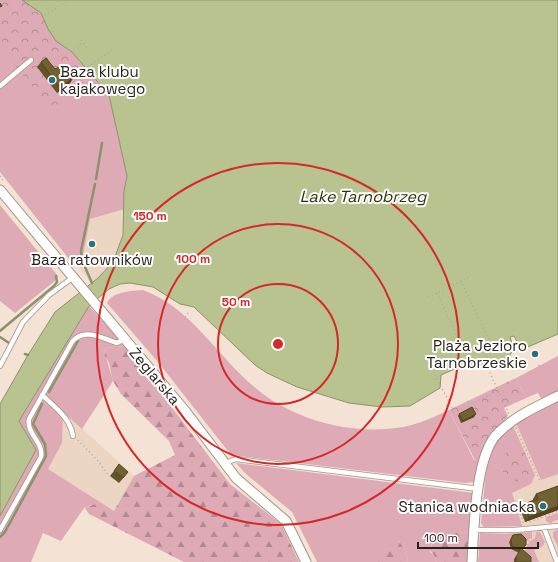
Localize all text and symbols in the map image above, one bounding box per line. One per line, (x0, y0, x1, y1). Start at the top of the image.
place label: Baza klubu kajakowego (60, 62, 145, 98)
marker: Baza klubu kajakowego (47, 75, 57, 85)
water label: Lake Tarnobrzeg (300, 186, 427, 207)
text: 150 m (133, 208, 167, 224)
marker: Baza ratowników (87, 239, 97, 249)
place label: Baza ratowników (31, 250, 153, 269)
text: 100 m (176, 251, 210, 267)
text: 50 m (222, 294, 250, 310)
place label: Plaża Jezioro Tarnobrzeskie (426, 336, 527, 372)
centre of rings (271, 337, 285, 351)
street label: Żeglarska (125, 343, 185, 409)
marker: Plaża Jezioro Tarnobrzeskie (530, 349, 540, 359)
place label: Stanica wodniacka (398, 497, 535, 516)
marker: Stanica wodniacka (538, 501, 548, 511)
scale bar (418, 524, 538, 550)
text: 100 m (424, 530, 458, 546)

